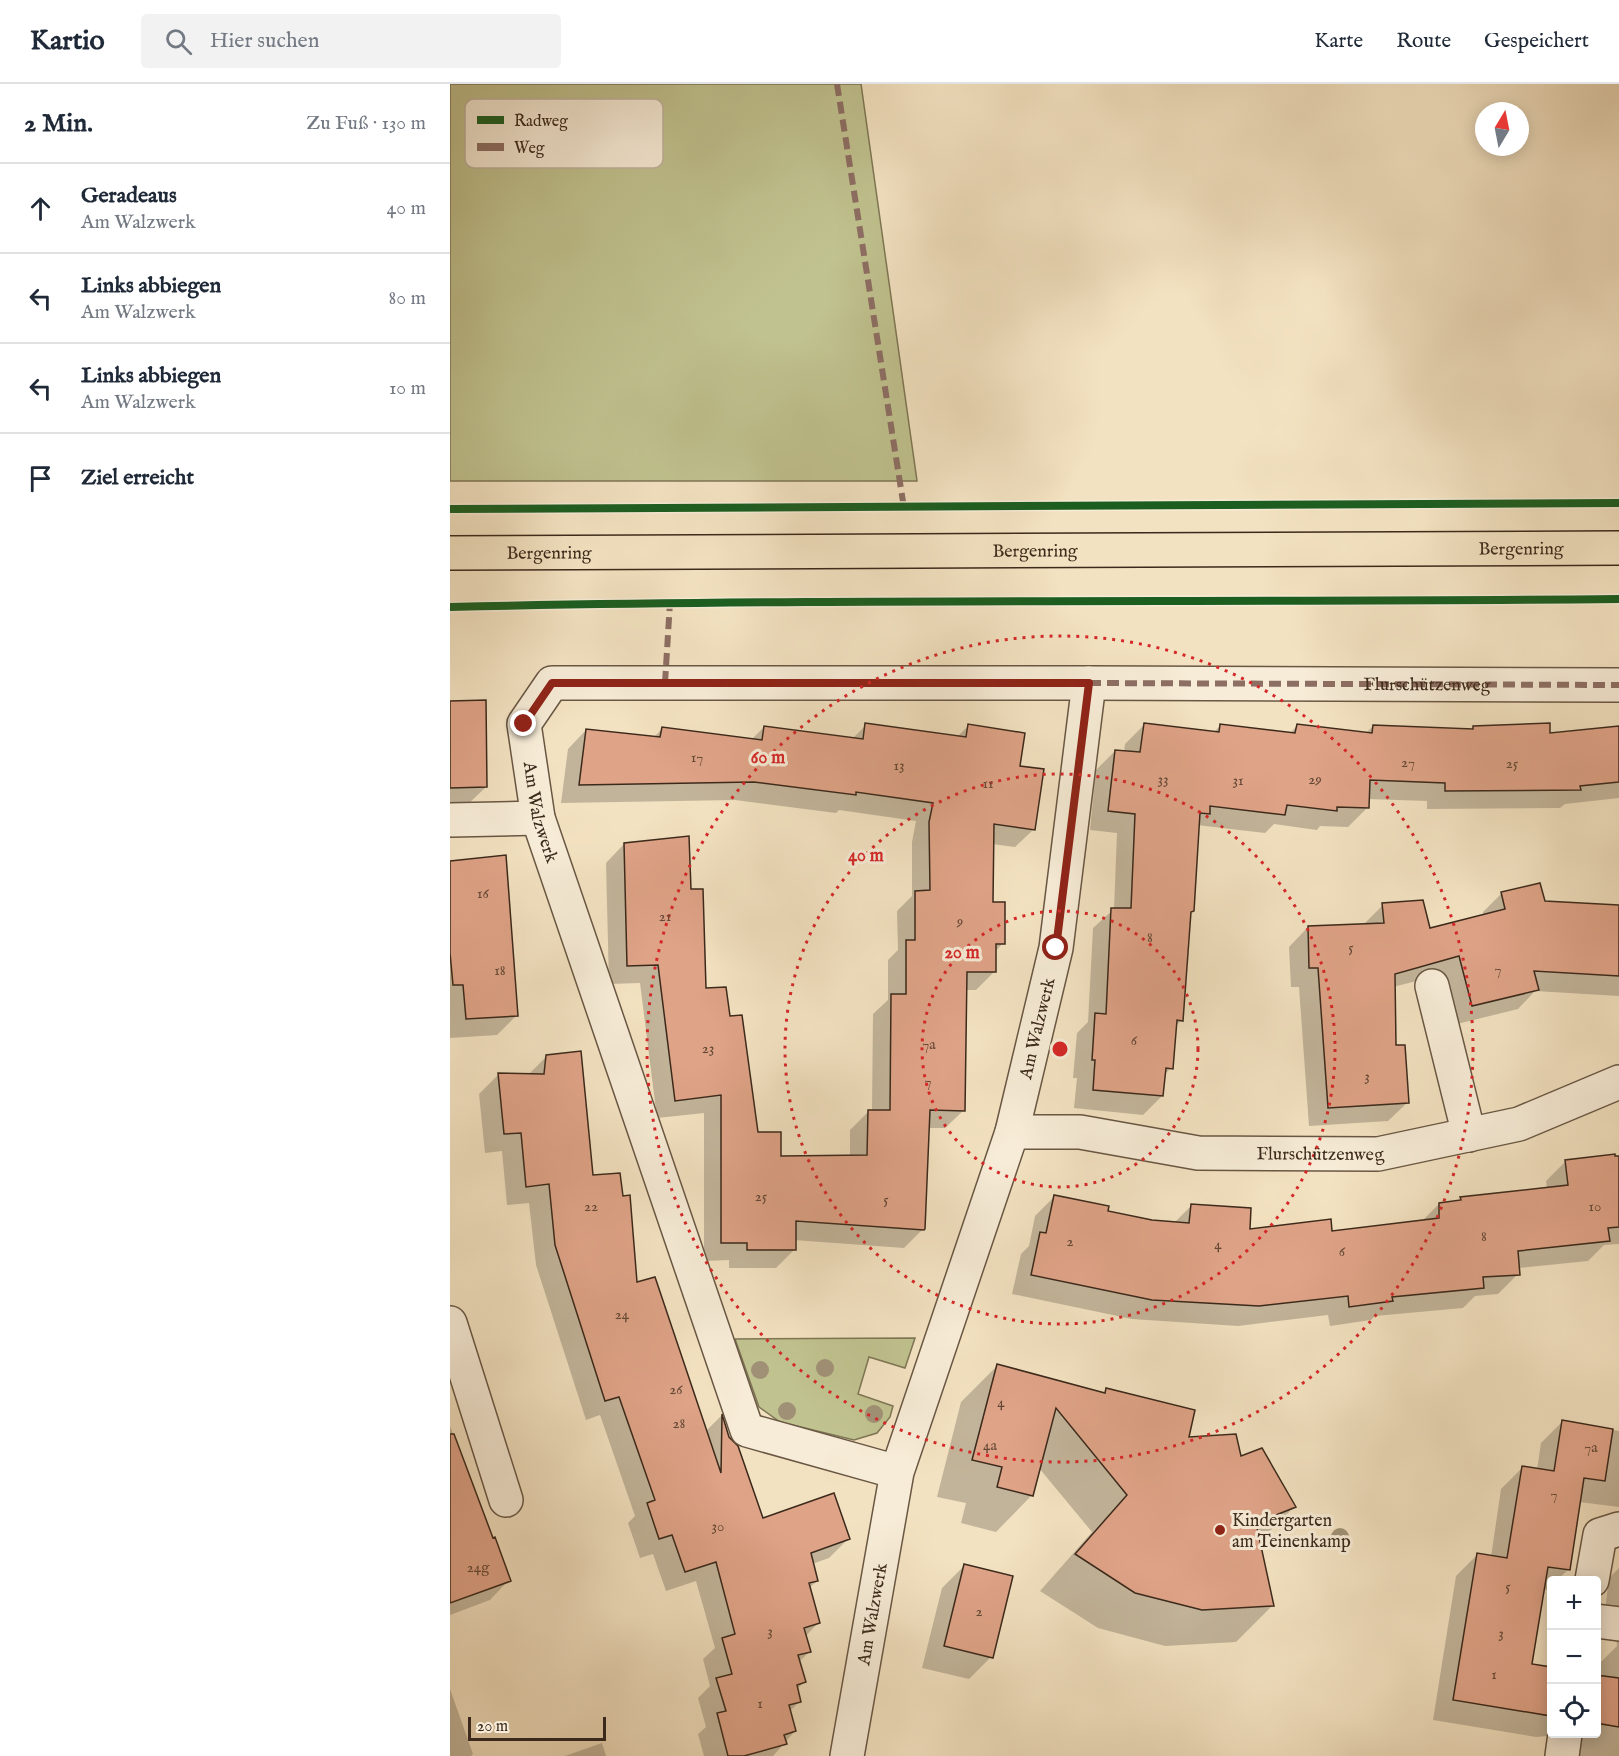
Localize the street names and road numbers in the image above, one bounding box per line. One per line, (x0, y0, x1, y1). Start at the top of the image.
street label: Bergenring (1478, 538, 1564, 562)
street label: Bergenring (992, 540, 1078, 564)
street label: Bergenring (506, 542, 592, 566)
street label: Flurschützenweg (1363, 674, 1491, 698)
street label: Am Walzwerk (517, 759, 563, 867)
street label: Am Walzwerk (1015, 975, 1062, 1082)
street label: Flurschützenweg (1257, 1143, 1386, 1168)
street label: Am Walzwerk (853, 1561, 894, 1668)

